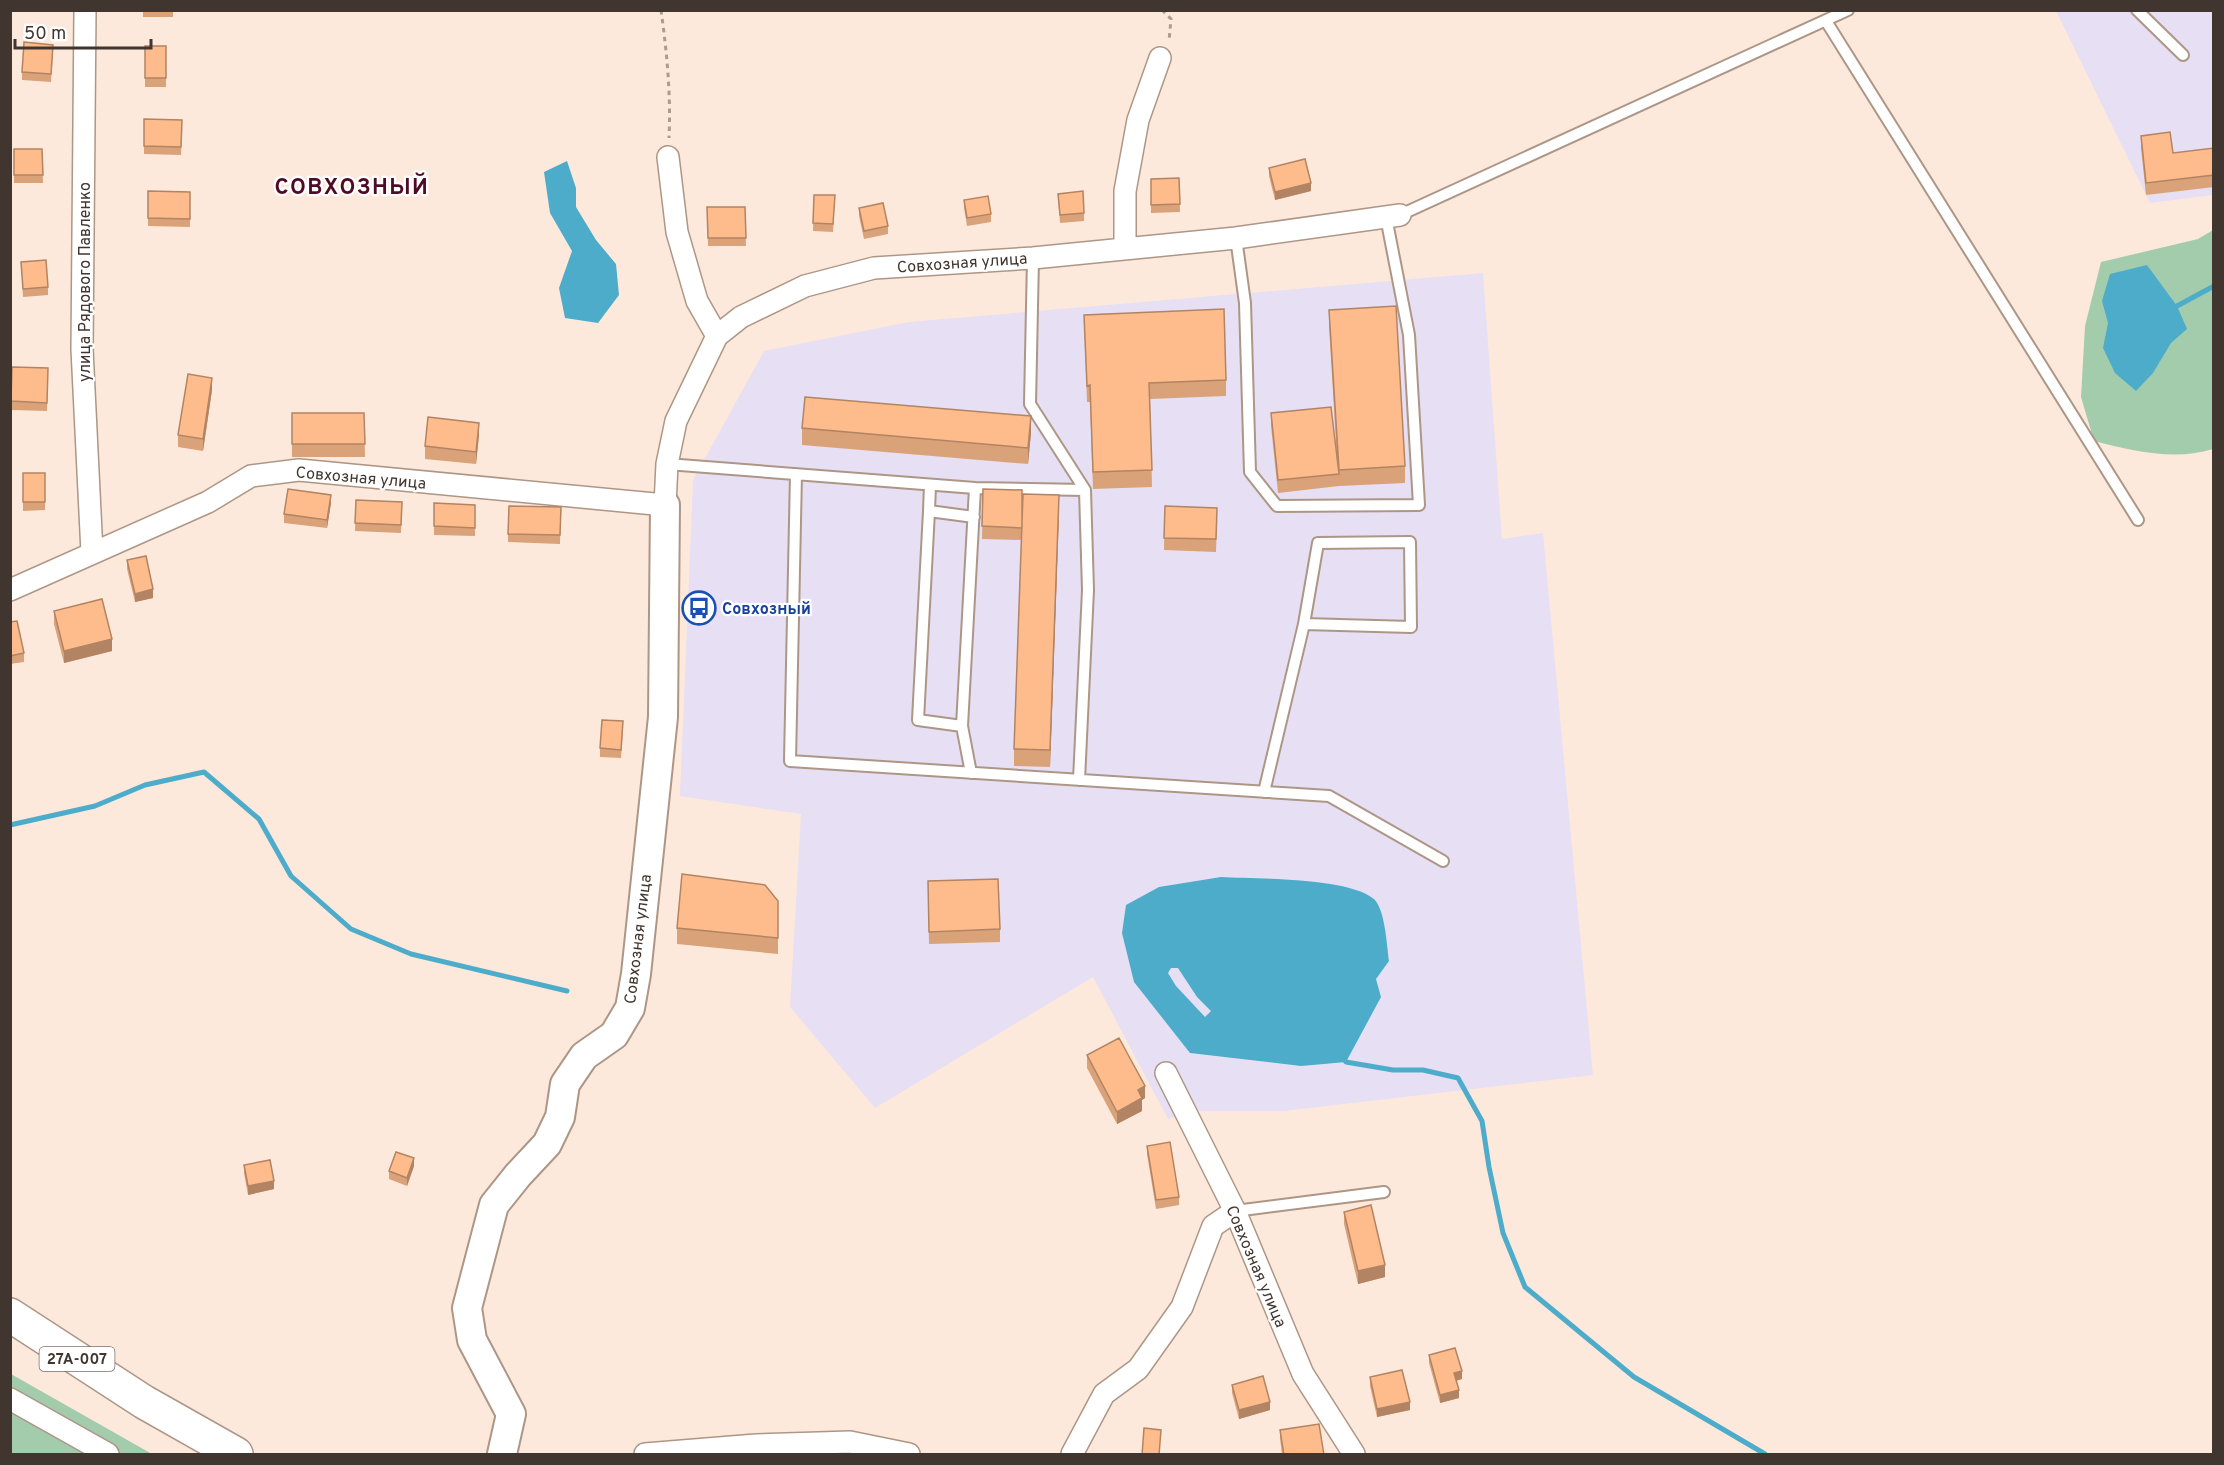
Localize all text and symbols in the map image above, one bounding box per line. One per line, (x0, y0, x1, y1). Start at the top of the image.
scale bar (15, 12, 152, 50)
text: 50 m (24, 23, 66, 46)
district label: СОВХОЗНЫЙ (275, 172, 429, 202)
street label: улица Рядового Павленко (76, 182, 96, 382)
street label: Совхозная улица (896, 249, 1028, 279)
street label: Совхозная улица (295, 463, 427, 495)
bus stop icon: Совхозный (681, 590, 717, 626)
place label: Совхозный (722, 600, 811, 620)
street label: Совхозная улица (621, 873, 657, 1005)
street label: Совхозная улица (1220, 1203, 1290, 1331)
road number: 27А-007 (40, 1347, 115, 1371)

